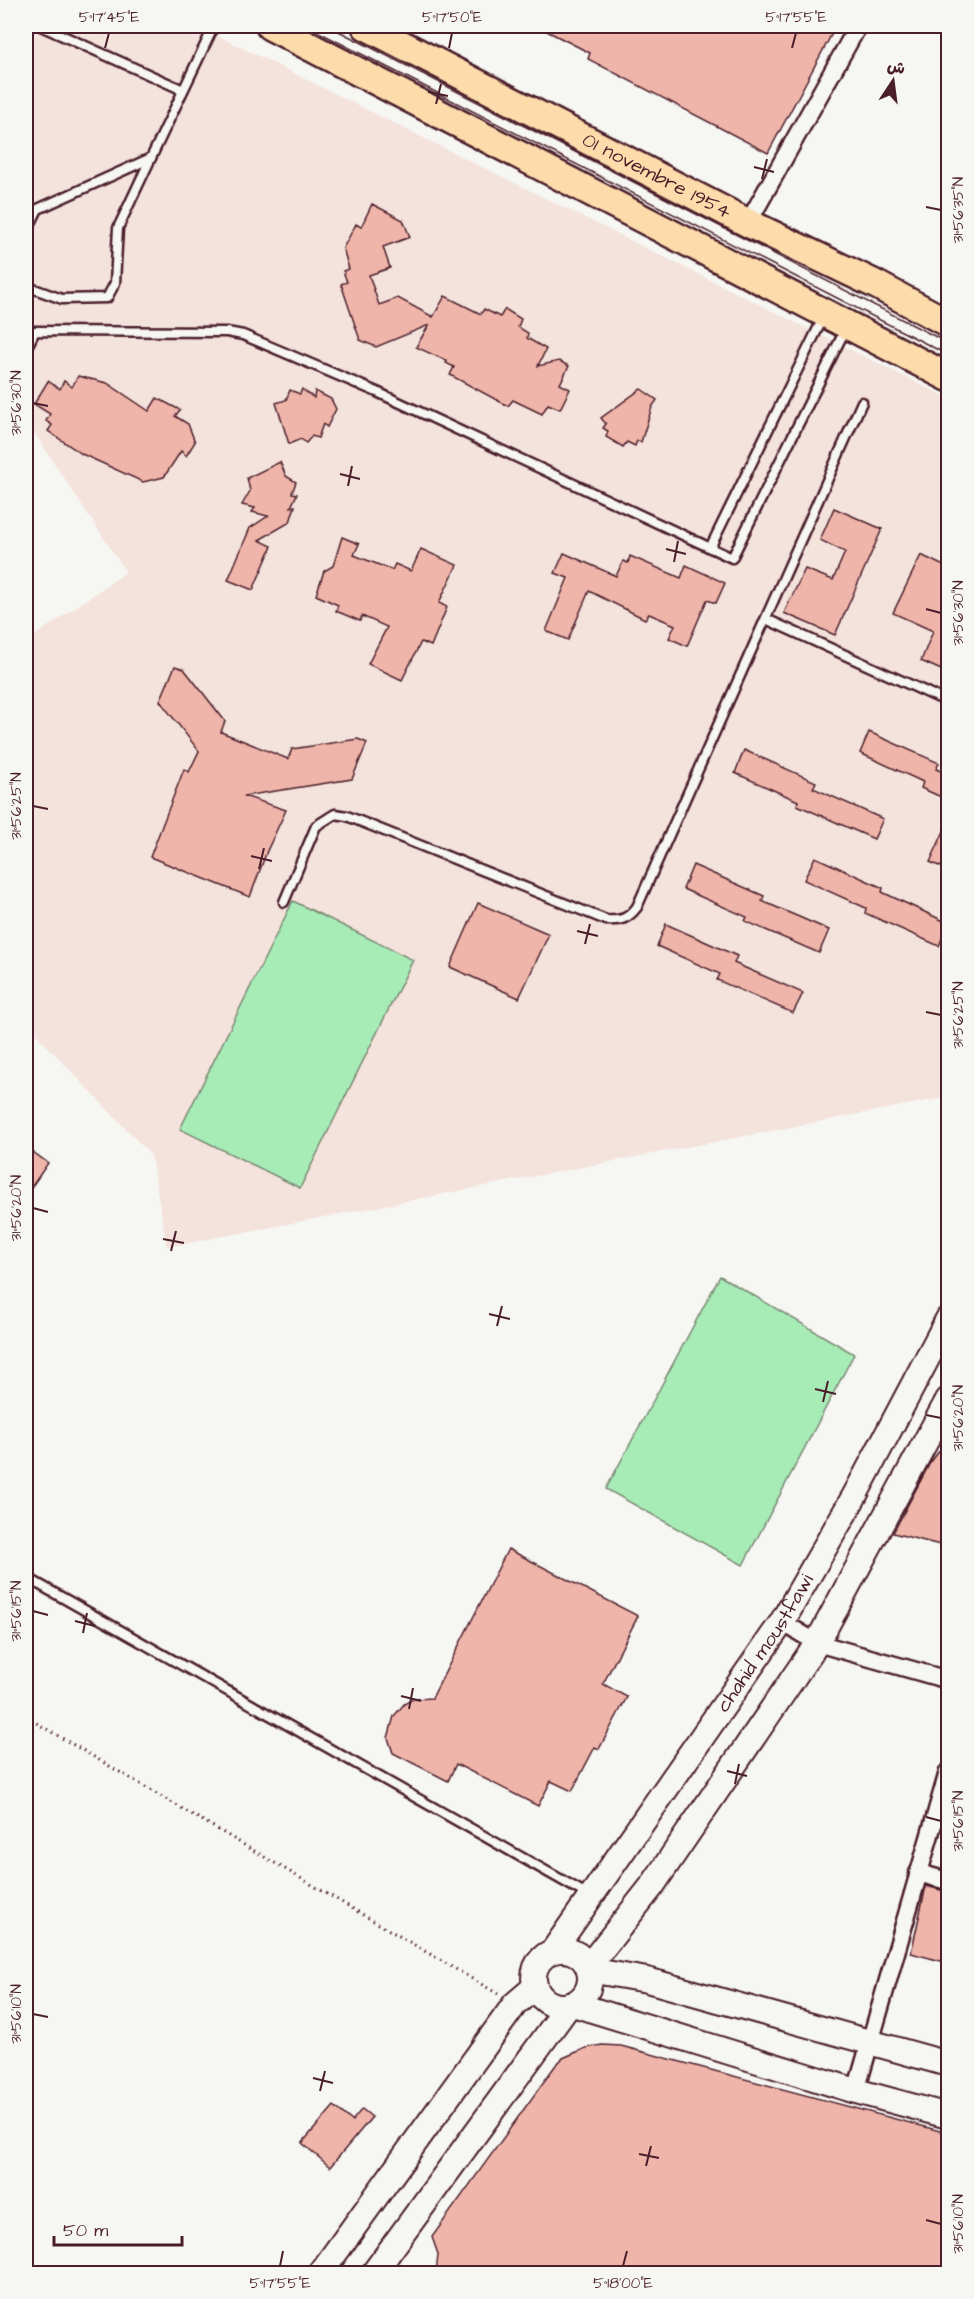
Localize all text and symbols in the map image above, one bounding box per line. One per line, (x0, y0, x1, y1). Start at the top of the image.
text: 5°17'45"E (79, 7, 139, 28)
text: 5°17'50"E (422, 7, 482, 28)
text: 5°17'55"E (765, 7, 827, 28)
north arrow (863, 51, 923, 111)
text: ش (885, 55, 907, 80)
street label: 01 novembre 1954 (577, 126, 736, 226)
text: 31°56'35"N (948, 177, 969, 243)
text: 31°56'30"N (6, 370, 27, 436)
text: 31°56'30"N (948, 580, 969, 646)
text: 31°56'25"N (6, 772, 27, 840)
text: 31°56'25"N (948, 981, 969, 1049)
text: 31°56'20"N (6, 1175, 27, 1241)
text: 31°56'20"N (948, 1385, 969, 1451)
street label: chahid moustfawi (709, 1569, 821, 1718)
text: 31°56'15"N (6, 1581, 27, 1641)
text: 31°56'15"N (948, 1791, 969, 1851)
text: 31°56'10"N (6, 1984, 27, 2044)
text: 31°56'10"N (948, 2194, 969, 2254)
scale bar (54, 2209, 182, 2247)
text: 50 m (63, 2218, 108, 2243)
text: 5°17'55"E (249, 2273, 311, 2294)
text: 5°18'00"E (593, 2273, 653, 2294)

